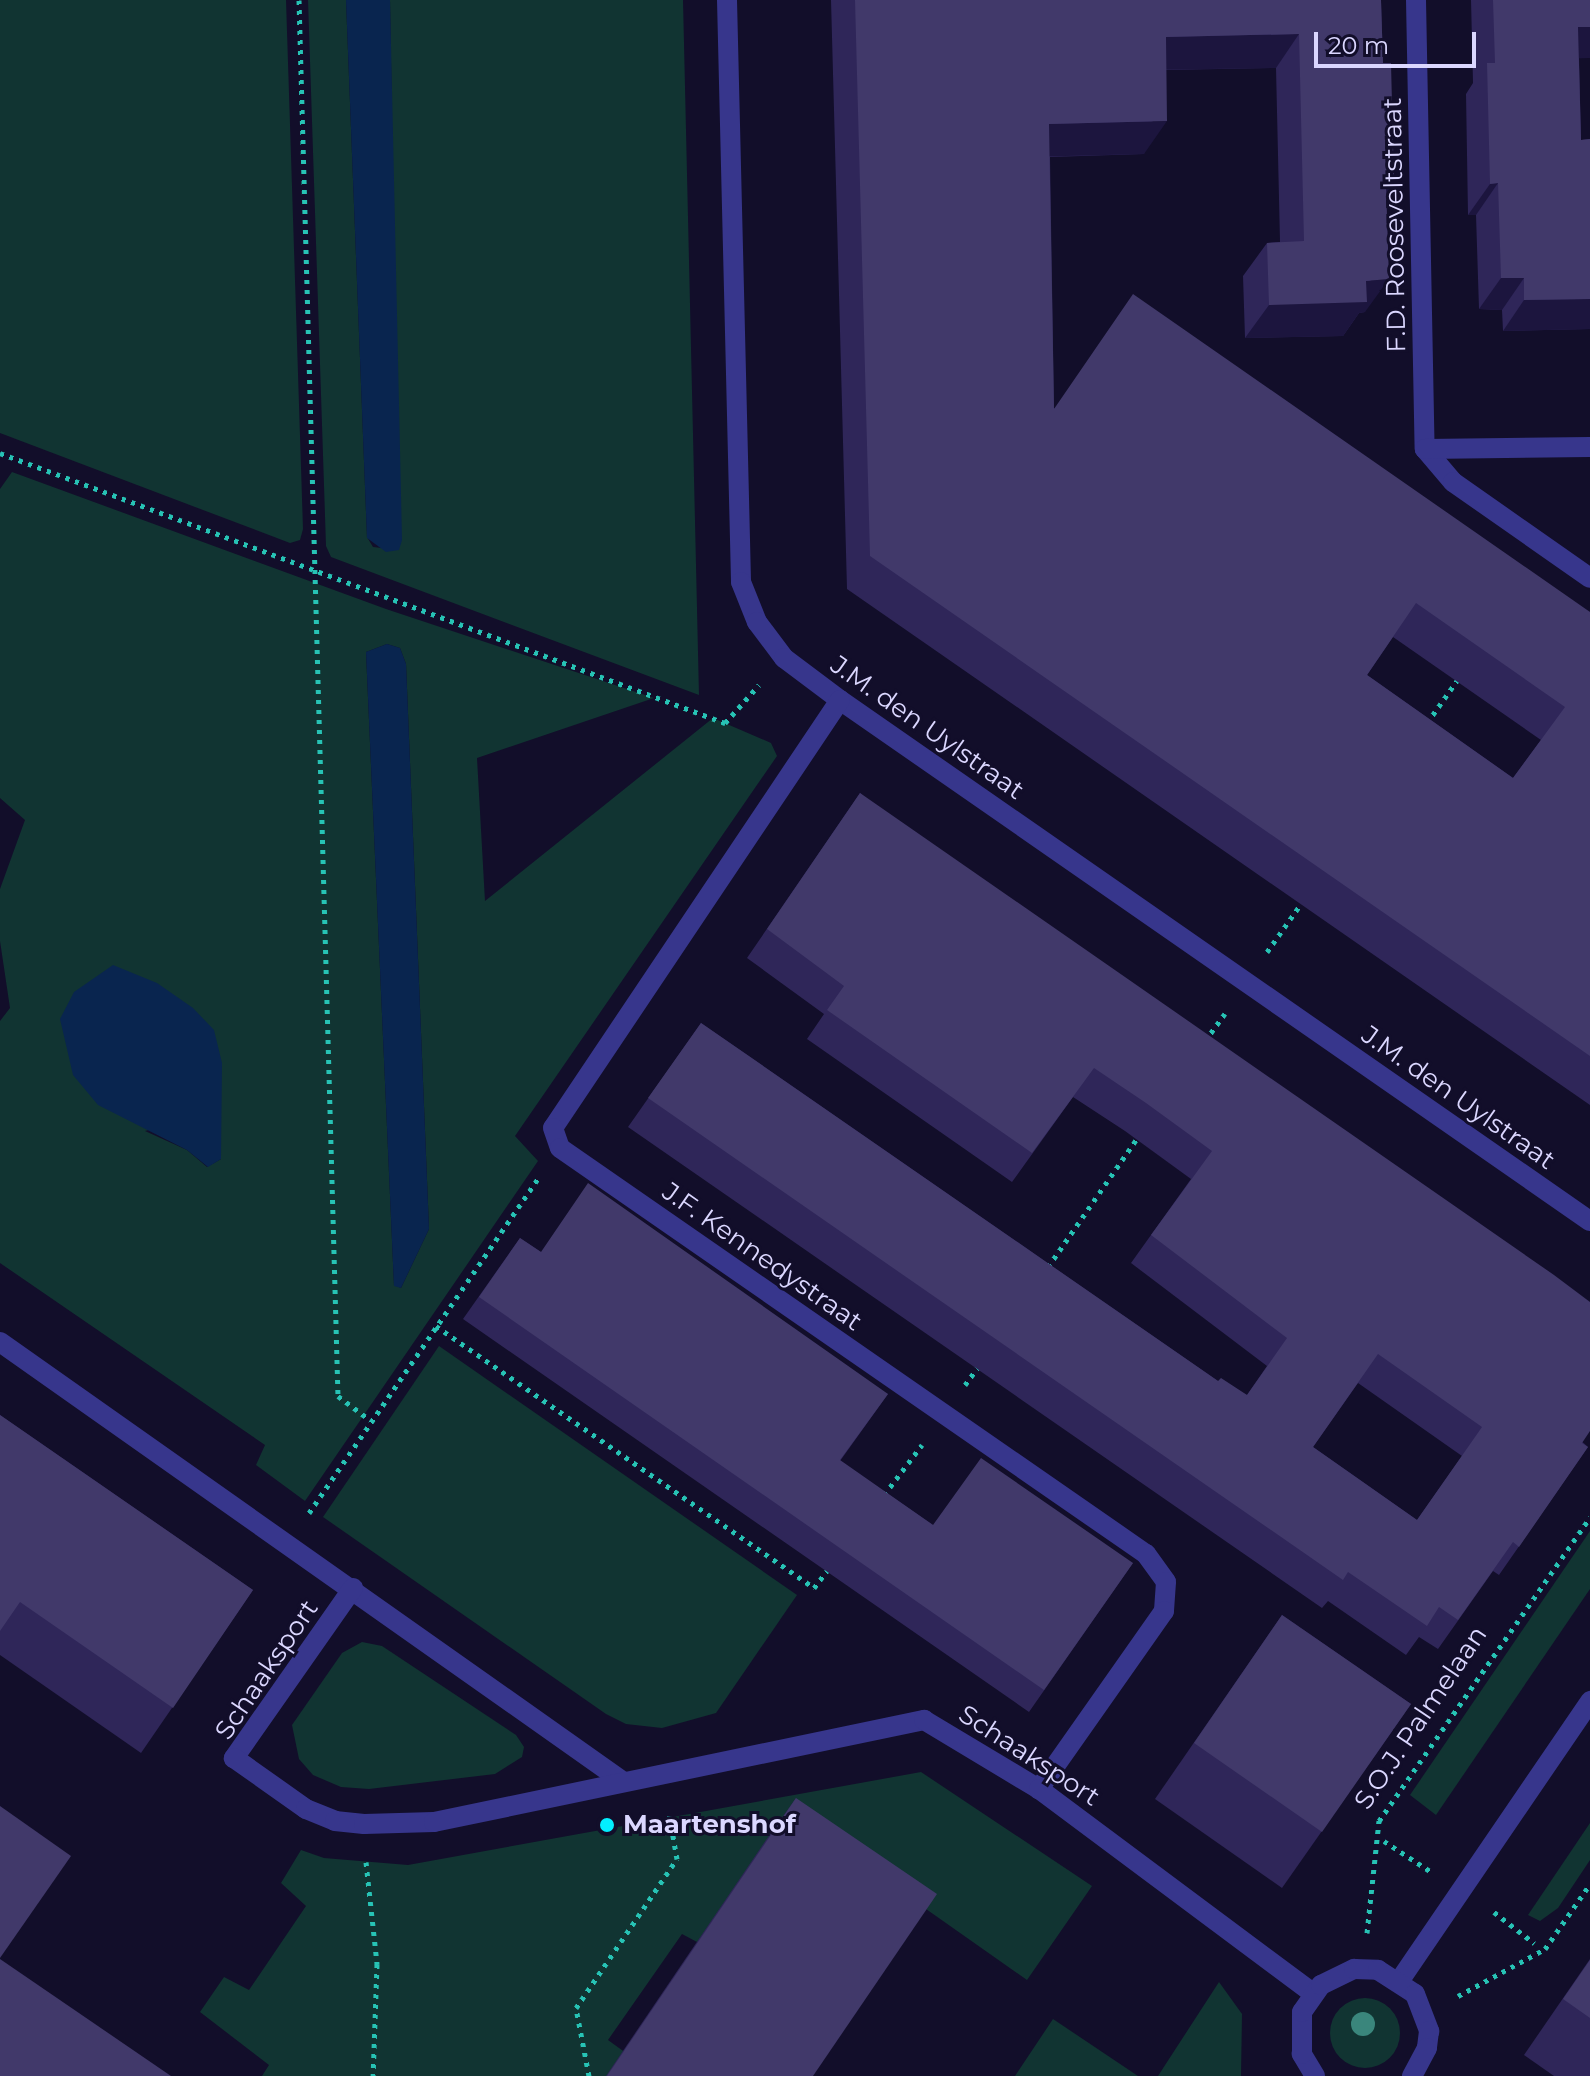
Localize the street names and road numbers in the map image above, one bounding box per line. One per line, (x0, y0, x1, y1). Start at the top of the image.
street label: F.D. Rooseveltstraat (1377, 97, 1413, 353)
street label: J.M. den Uylstraat (824, 650, 1030, 806)
street label: J.M. den Uylstraat (1355, 1020, 1561, 1176)
street label: J.F. Kennedystraat (656, 1176, 868, 1338)
street label: Schaaksport (209, 1594, 325, 1746)
street label: S.O.J. Palmelaan (1348, 1621, 1494, 1815)
street label: Schaaksport (953, 1699, 1105, 1813)

